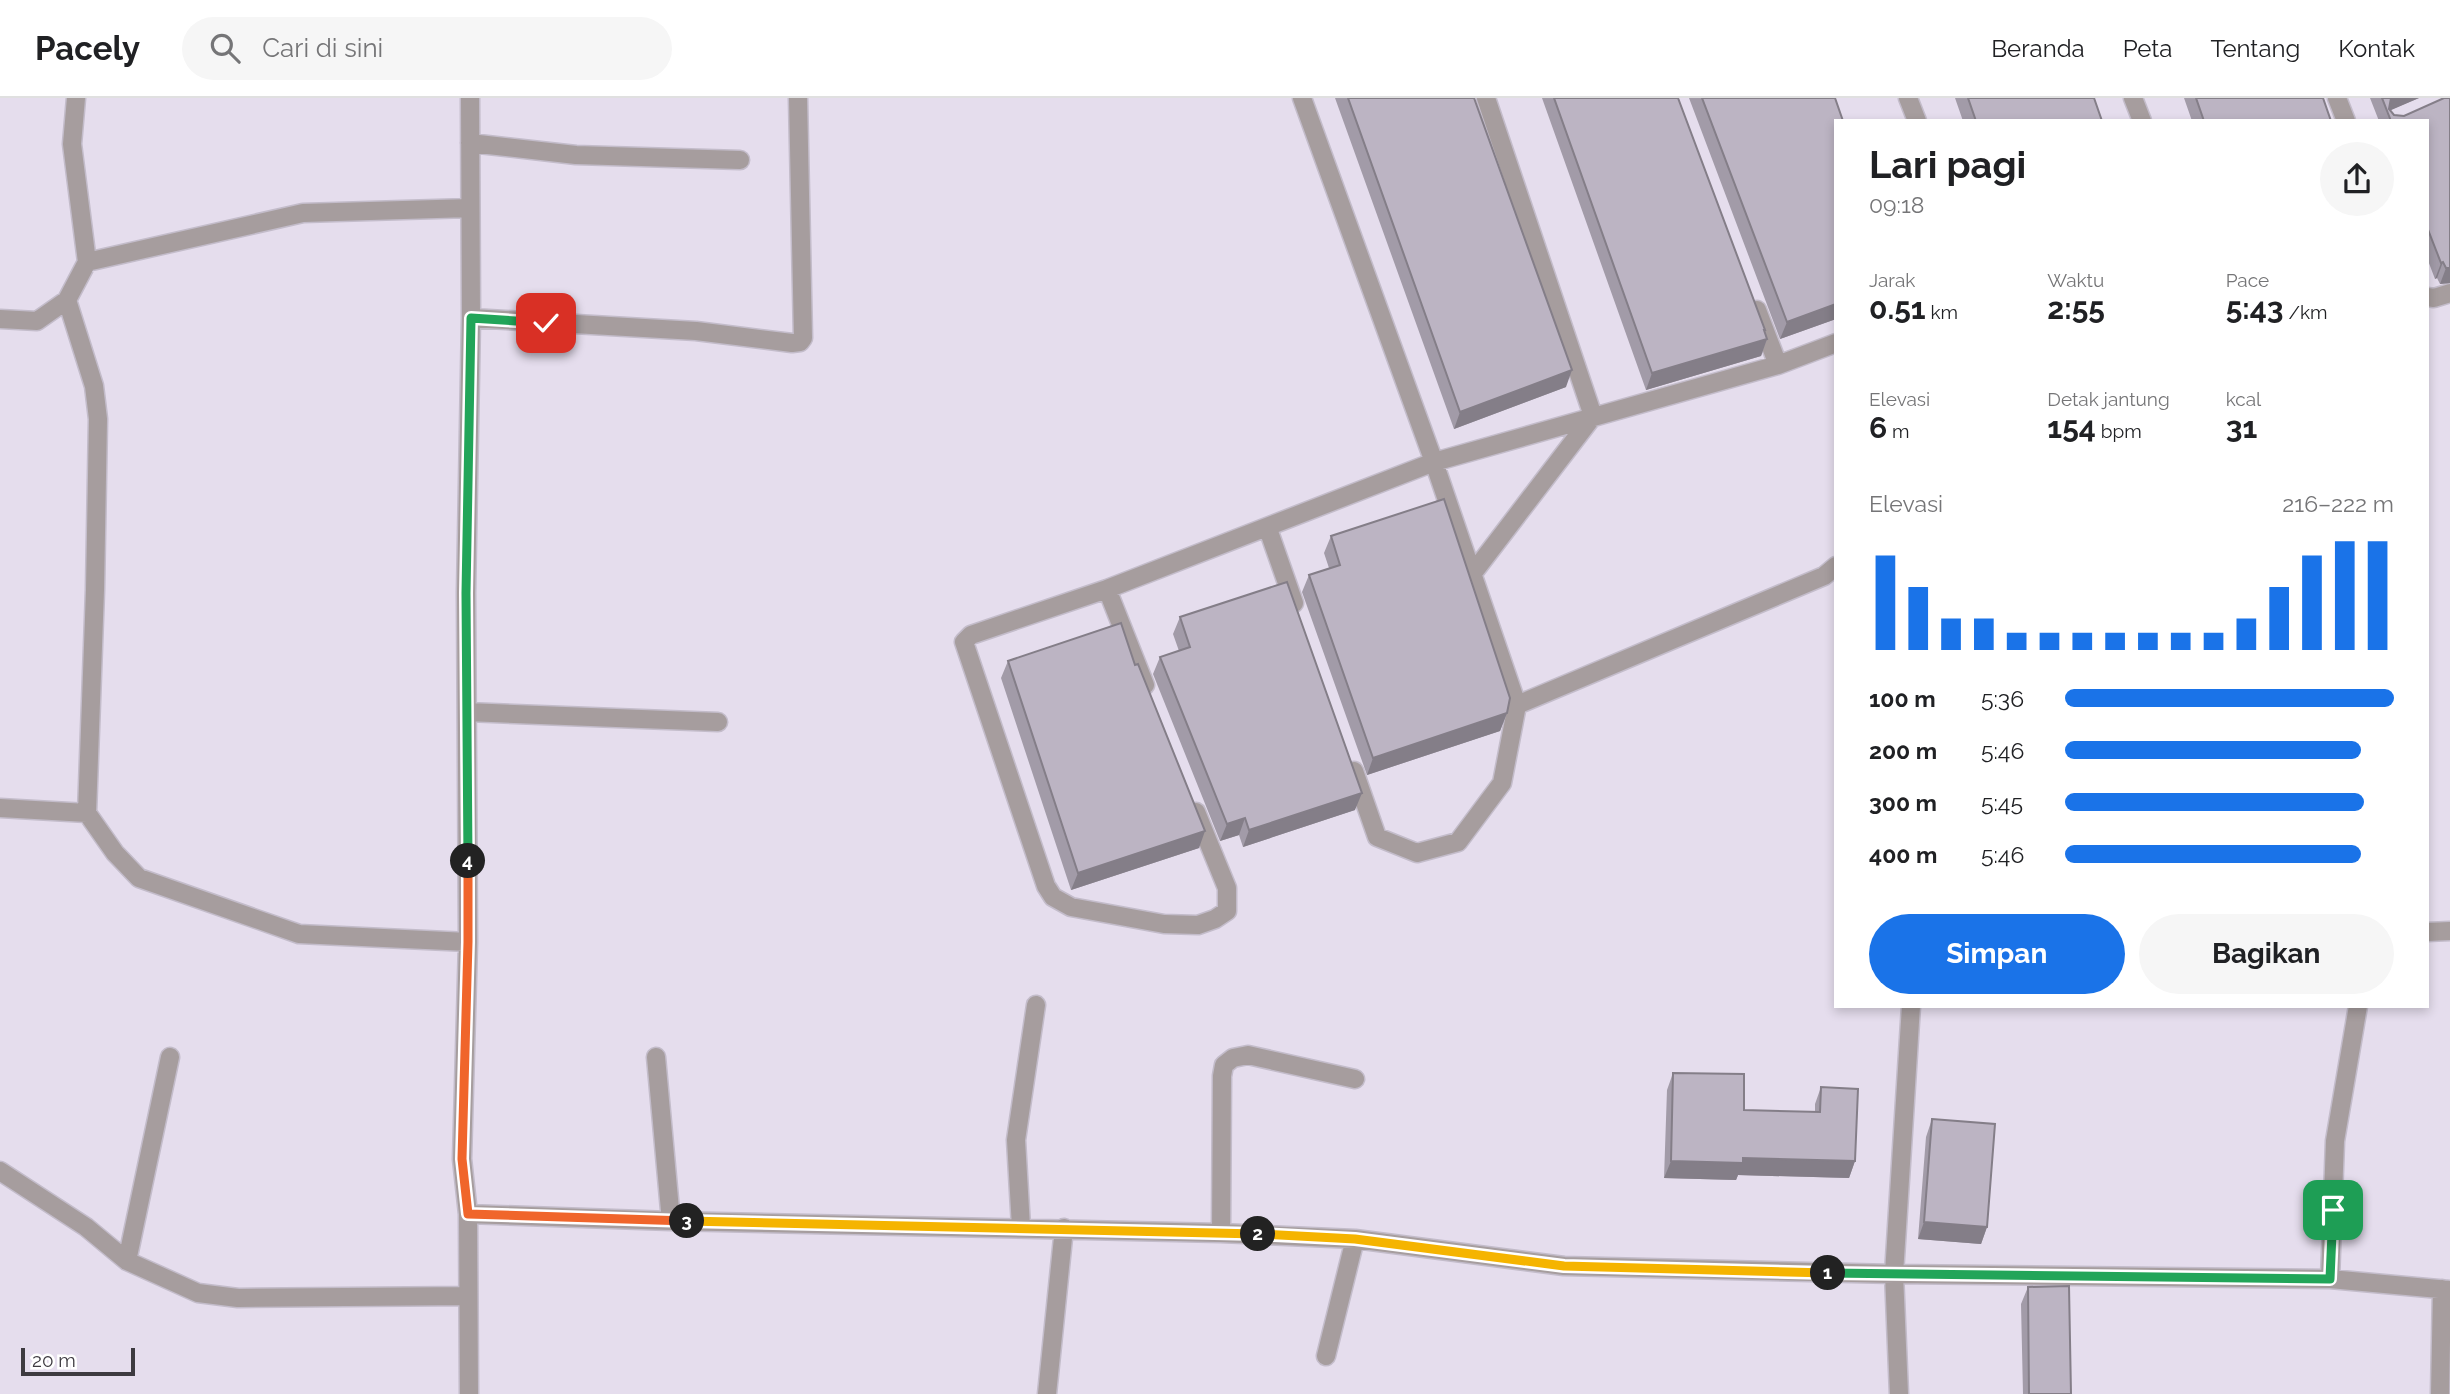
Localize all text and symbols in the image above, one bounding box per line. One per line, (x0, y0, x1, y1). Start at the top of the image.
search box (182, 17, 672, 80)
text: Pacely (35, 29, 140, 68)
icon: search (206, 29, 244, 67)
text: Cari di sini (262, 33, 383, 63)
text: Beranda (1991, 34, 2085, 63)
text: Peta (2123, 34, 2172, 63)
text: Tentang (2210, 34, 2300, 63)
text: Kontak (2338, 34, 2415, 63)
text: Lari pagi (1869, 142, 2026, 187)
button: share (2320, 142, 2394, 216)
text: 09:18 (1869, 191, 1924, 218)
text: Jarak (1869, 269, 1915, 291)
text: Waktu (2047, 269, 2104, 291)
text: Pace (2226, 269, 2269, 291)
text: 0.51 (1869, 291, 1926, 326)
text: 2:55 (2047, 291, 2105, 326)
text: 5:43 (2226, 291, 2284, 326)
pin (516, 293, 576, 353)
text: km (1926, 301, 1958, 323)
text: /km (2284, 301, 2327, 323)
icon: check (527, 304, 565, 342)
text: Elevasi (1869, 388, 1930, 410)
text: Detak jantung (2047, 388, 2170, 410)
text: kcal (2226, 388, 2261, 410)
text: 6 (1869, 410, 1887, 445)
text: 154 (2047, 410, 2096, 445)
text: 31 (2226, 410, 2257, 445)
text: m (1887, 420, 1910, 442)
text: bpm (2096, 420, 2142, 442)
text: Elevasi (1869, 490, 1943, 517)
text: 216–222 m (2282, 490, 2394, 517)
text: 100 m (1869, 685, 1936, 712)
text: 5:36 (1981, 685, 2024, 712)
text: 200 m (1869, 737, 1937, 764)
text: 5:46 (1981, 737, 2024, 764)
text: 300 m (1869, 789, 1937, 816)
text: 5:45 (1981, 789, 2023, 816)
text: 400 m (1869, 841, 1937, 868)
text: 5:46 (1981, 841, 2024, 868)
pin: 4 (450, 844, 486, 878)
text: 4 (462, 849, 473, 871)
button: Simpan (1869, 914, 2125, 994)
button: Bagikan (2139, 914, 2394, 994)
pin (2303, 1180, 2363, 1240)
icon: arrive (2314, 1191, 2352, 1229)
pin: 3 (670, 1204, 704, 1238)
text: 3 (681, 1209, 692, 1231)
pin: 2 (1240, 1216, 1276, 1252)
text: 2 (1252, 1222, 1263, 1244)
pin: 1 (1811, 1256, 1846, 1290)
text: 1 (1823, 1261, 1832, 1283)
scale bar (21, 1345, 135, 1377)
text: 20 m (32, 1349, 76, 1371)

